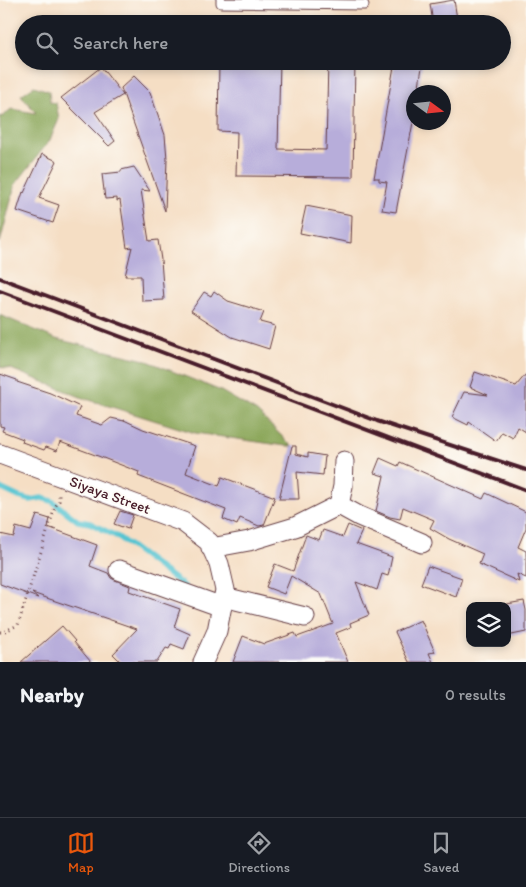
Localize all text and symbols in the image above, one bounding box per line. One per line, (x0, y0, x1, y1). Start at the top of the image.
search box (15, 15, 511, 70)
icon: search (33, 29, 61, 57)
text: Search here (73, 31, 168, 54)
north arrow (406, 85, 451, 130)
street label: Siyaya Street (67, 472, 153, 518)
map controls (466, 602, 511, 647)
button: layers (466, 602, 511, 647)
text: Nearby (20, 682, 84, 707)
text: 0 results (445, 685, 506, 704)
tab: Map (67, 829, 95, 876)
tab: Directions (228, 829, 290, 876)
tab: Saved (423, 829, 459, 876)

